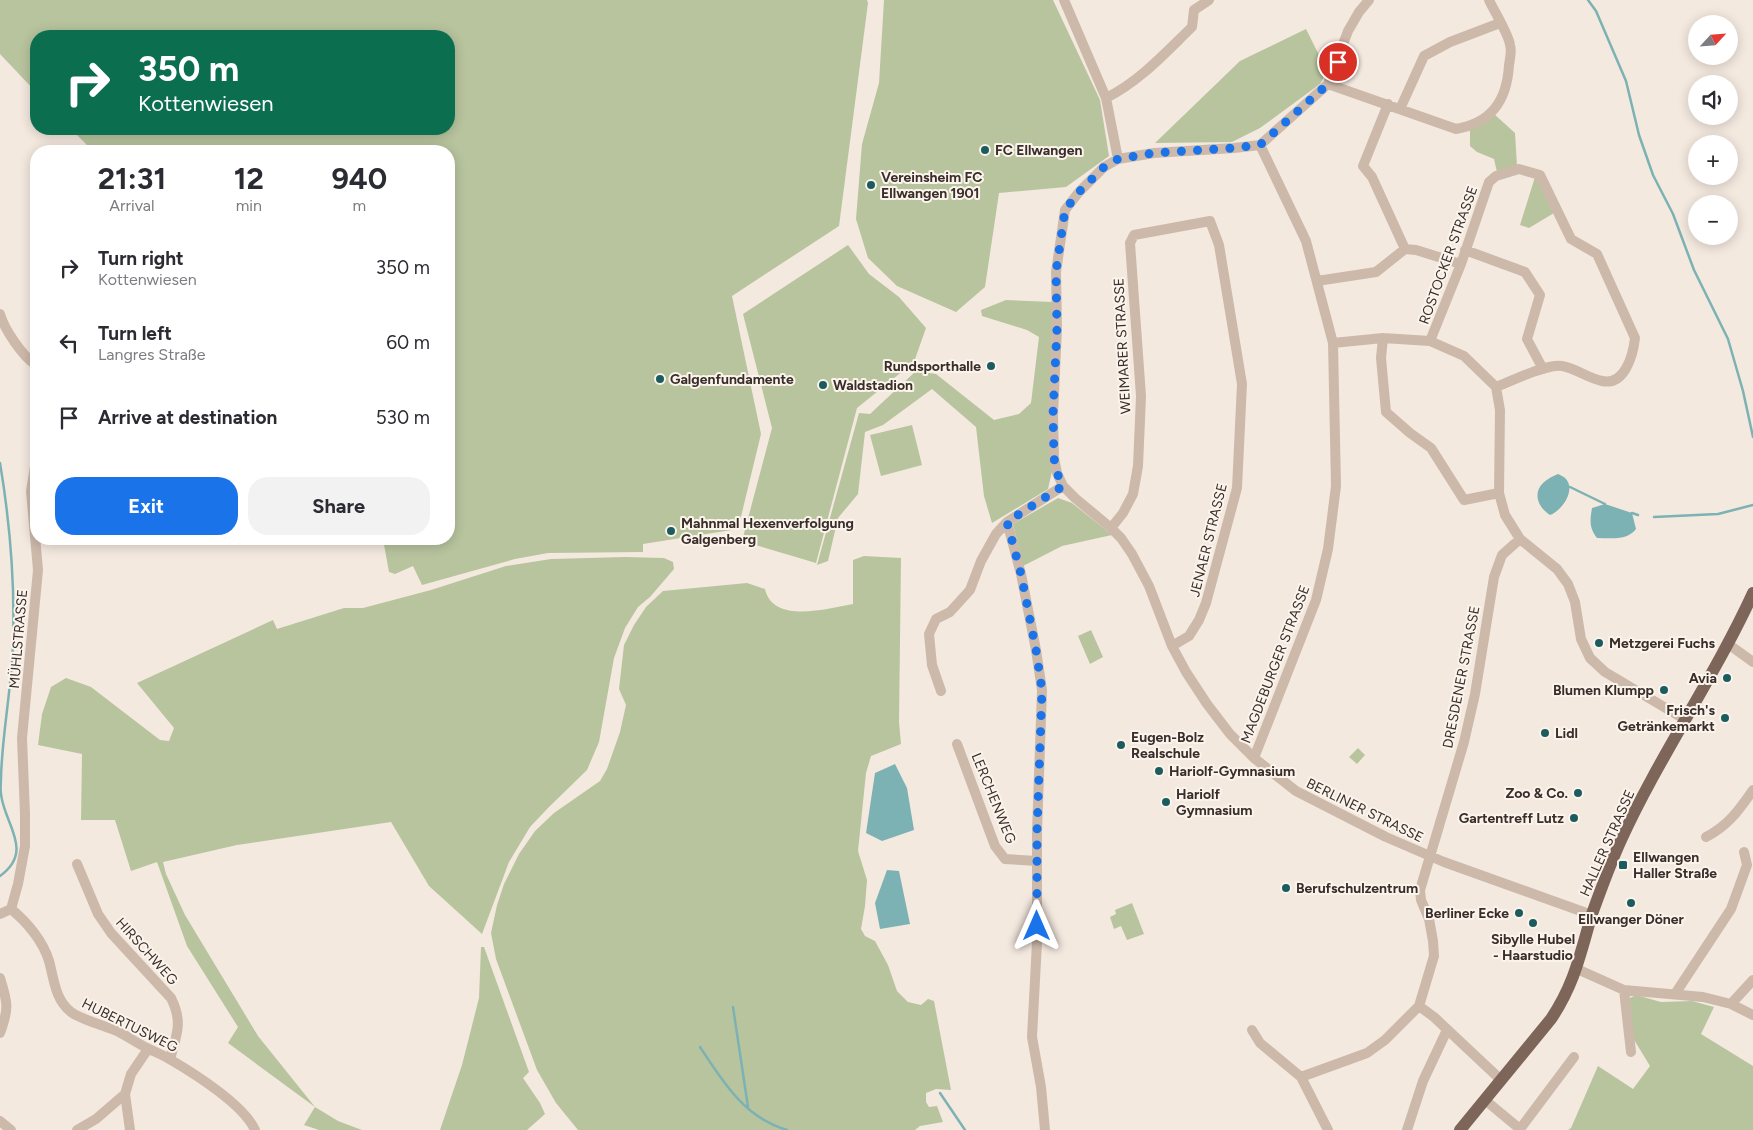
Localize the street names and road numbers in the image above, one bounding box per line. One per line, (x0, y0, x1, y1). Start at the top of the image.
street label: ROSTOCKER STRASSE (1416, 184, 1481, 327)
street label: WEIMARER STRASSE (1110, 278, 1135, 414)
street label: JENAER STRASSE (1186, 482, 1231, 599)
street label: MAGDEBURGER STRASSE (1237, 583, 1313, 746)
street label: MÜHLSTRASSE (6, 589, 31, 689)
street label: DRESDENER STRASSE (1439, 604, 1484, 750)
street label: LERCHENWEG (968, 750, 1020, 846)
street label: BERLINER STRASSE (1303, 775, 1426, 846)
street label: HALLER STRASSE (1576, 787, 1639, 899)
street label: HIRSCHWEG (112, 914, 182, 989)
street label: HUBERTUSWEG (79, 995, 181, 1056)

